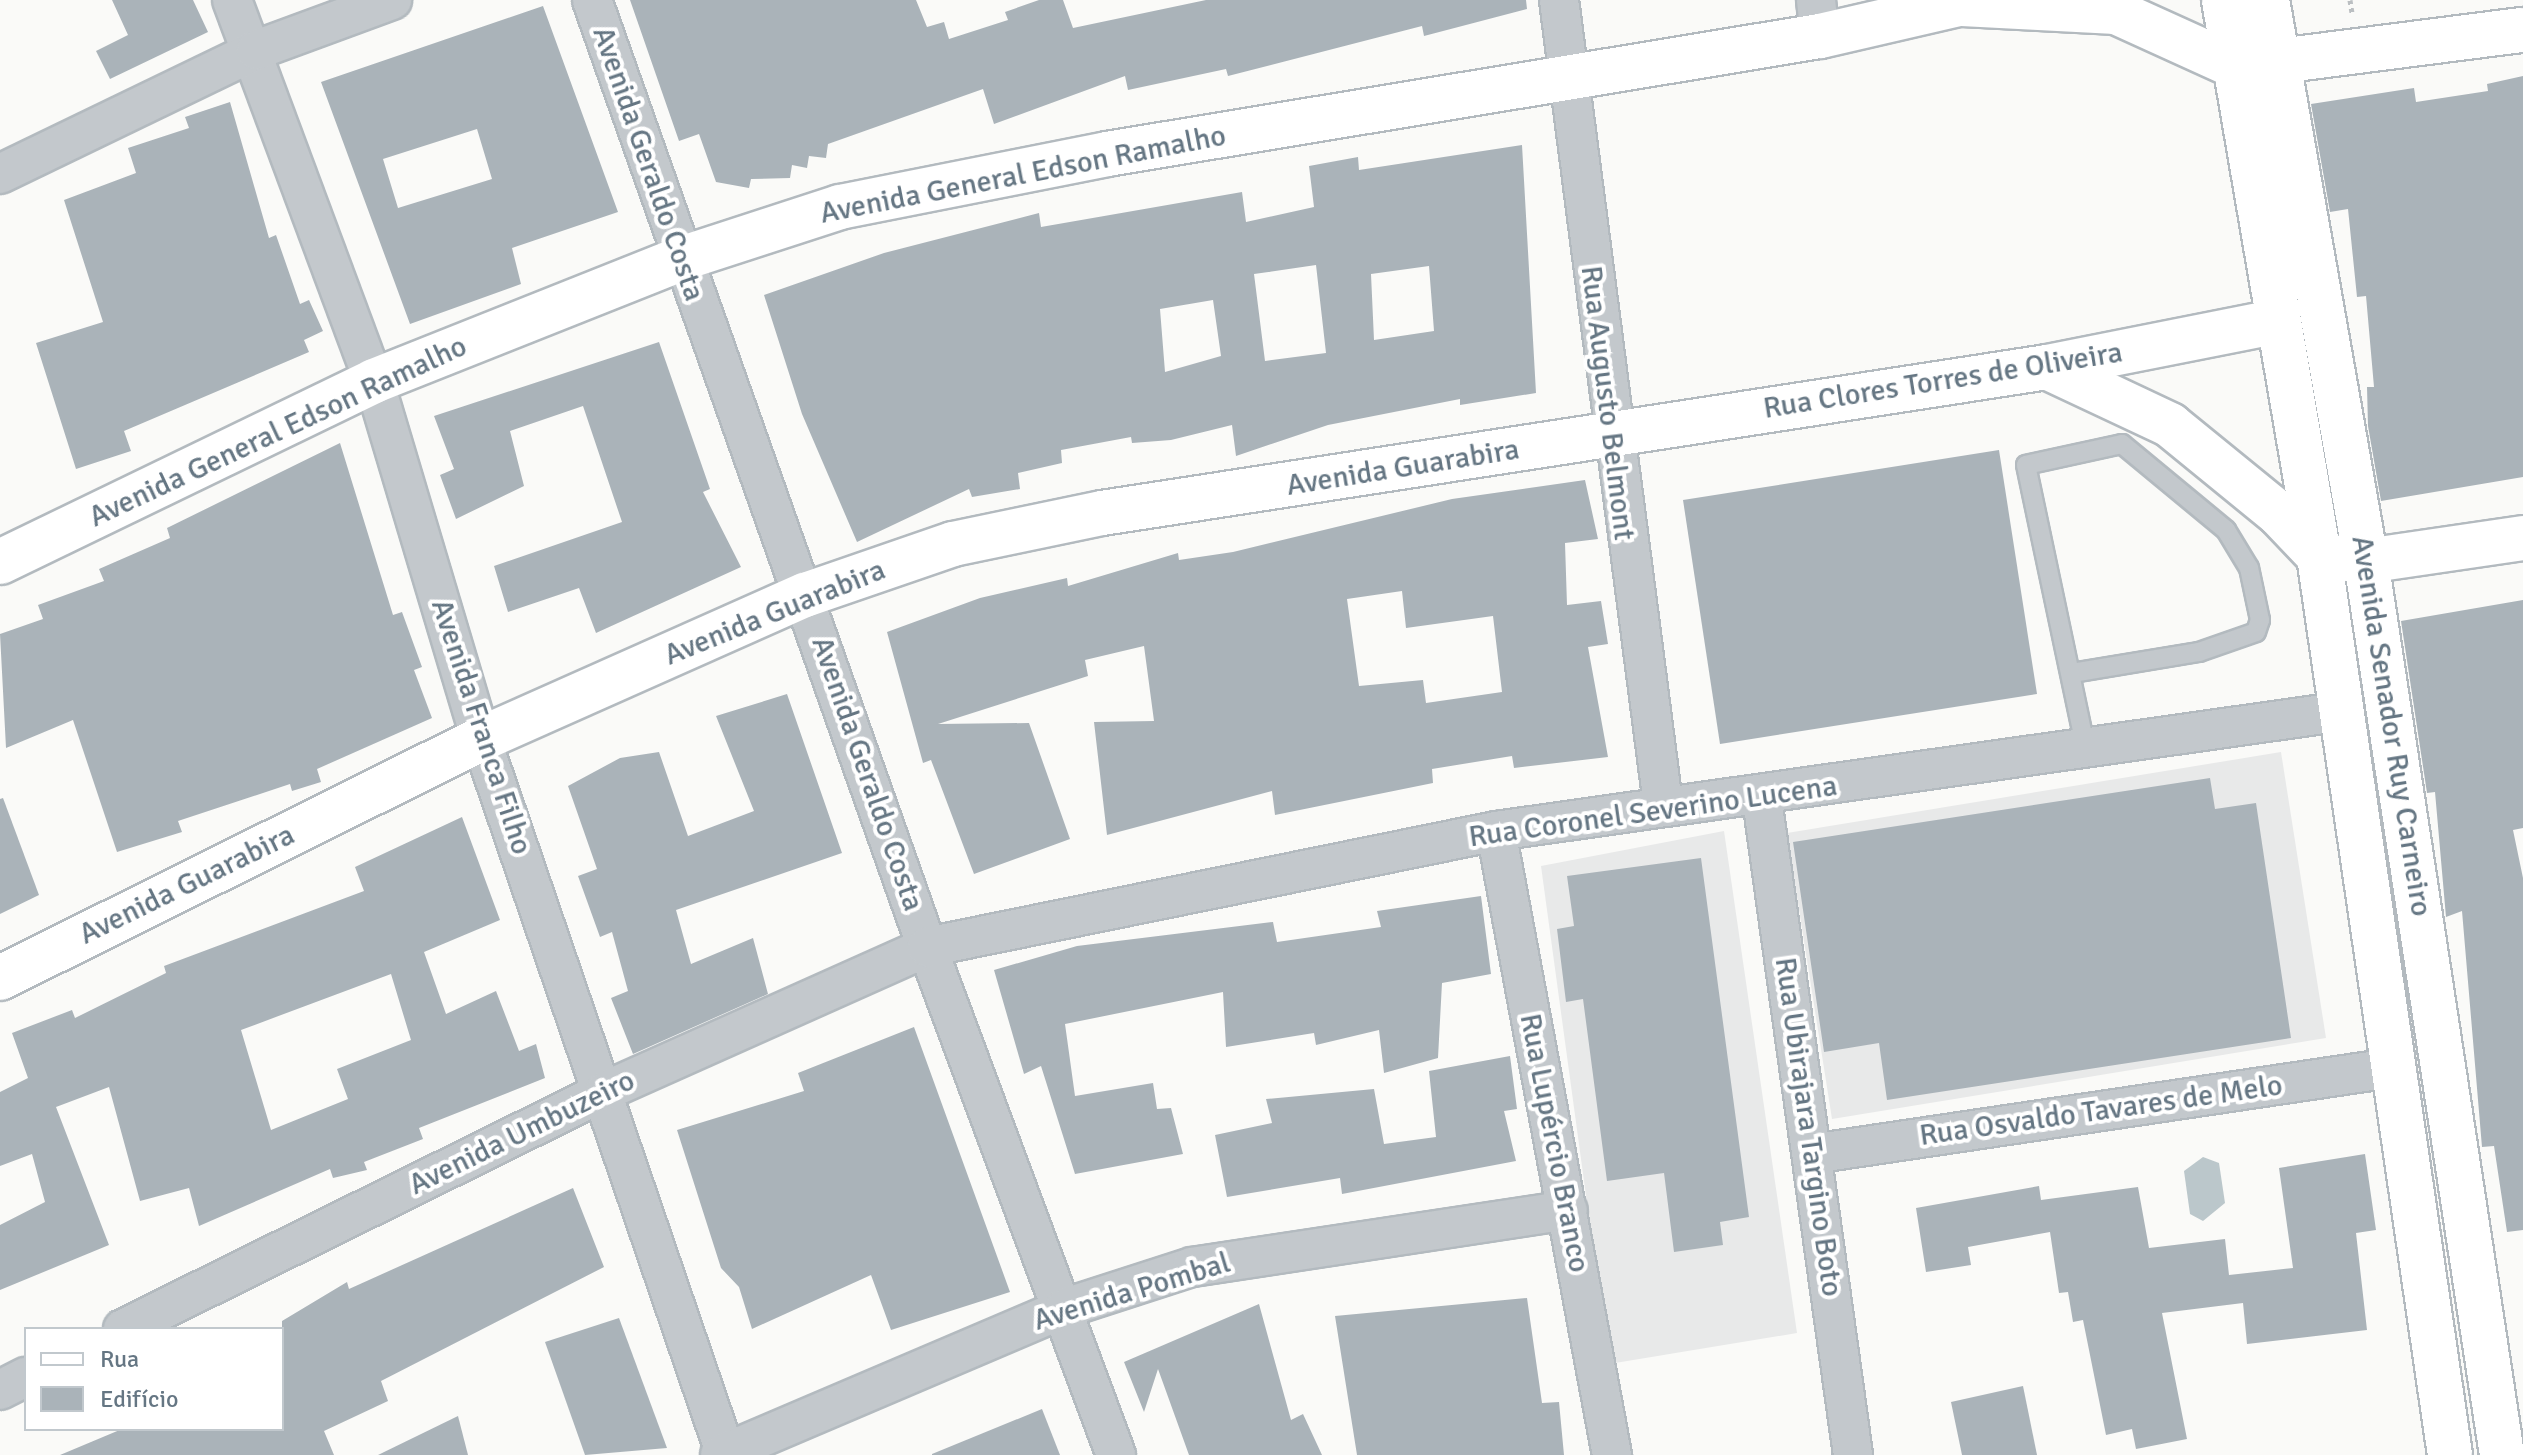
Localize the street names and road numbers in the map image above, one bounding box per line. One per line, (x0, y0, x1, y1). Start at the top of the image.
street label: Avenida Geraldo Costa (584, 22, 712, 306)
street label: Avenida General Edson Ramalho (817, 118, 1229, 232)
street label: Rua Augusto Belmont (1572, 264, 1642, 542)
street label: Avenida General Edson Ramalho (83, 329, 473, 535)
street label: Rua Clores Torres de Oliveira (1761, 335, 2125, 427)
street label: Avenida Guarabira (1284, 432, 1522, 504)
street label: Avenida Senador Ruy Carneiro (2343, 533, 2439, 919)
street label: Avenida Guarabira (659, 552, 891, 674)
street label: Avenida Franca Filho (423, 595, 539, 859)
street label: Avenida Geraldo Costa (803, 632, 931, 916)
street label: Rua Coronel Severino Lucena (1467, 768, 1839, 856)
street label: Avenida Guarabira (73, 817, 301, 953)
street label: Rua Ubirajara Targino Boto (1766, 955, 1850, 1299)
street label: Rua Lupércio Branco (1511, 1011, 1597, 1275)
street label: Avenida Umbuzeiro (403, 1063, 641, 1203)
street label: Rua Osvaldo Tavares de Melo (1917, 1068, 2285, 1154)
street label: Avenida Pombal (1029, 1245, 1235, 1339)

